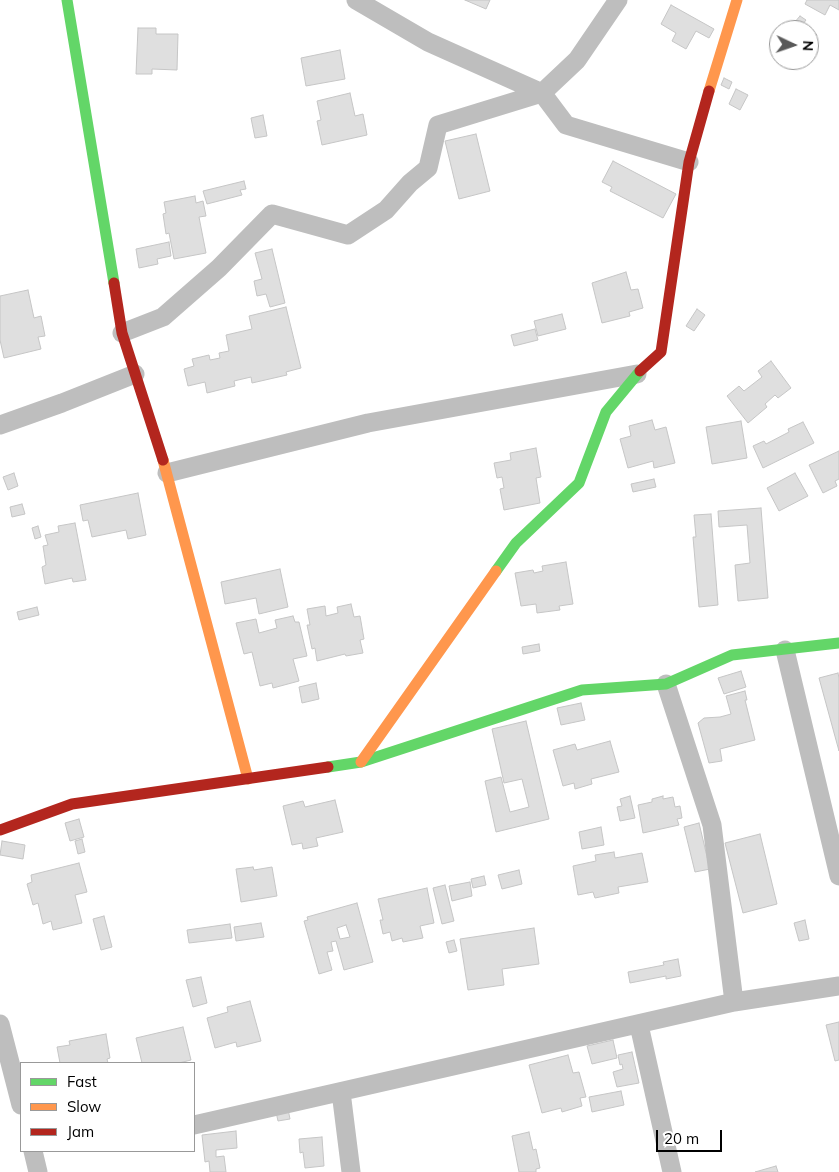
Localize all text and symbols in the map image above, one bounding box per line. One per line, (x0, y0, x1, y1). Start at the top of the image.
north arrow (769, 20, 819, 70)
text: N (799, 40, 817, 51)
legend (20, 1062, 195, 1152)
text: Fast (67, 1072, 97, 1091)
text: Slow (67, 1097, 101, 1116)
scale bar (659, 1120, 725, 1152)
text: Jam (67, 1122, 94, 1141)
text: 20 m (664, 1129, 699, 1148)

